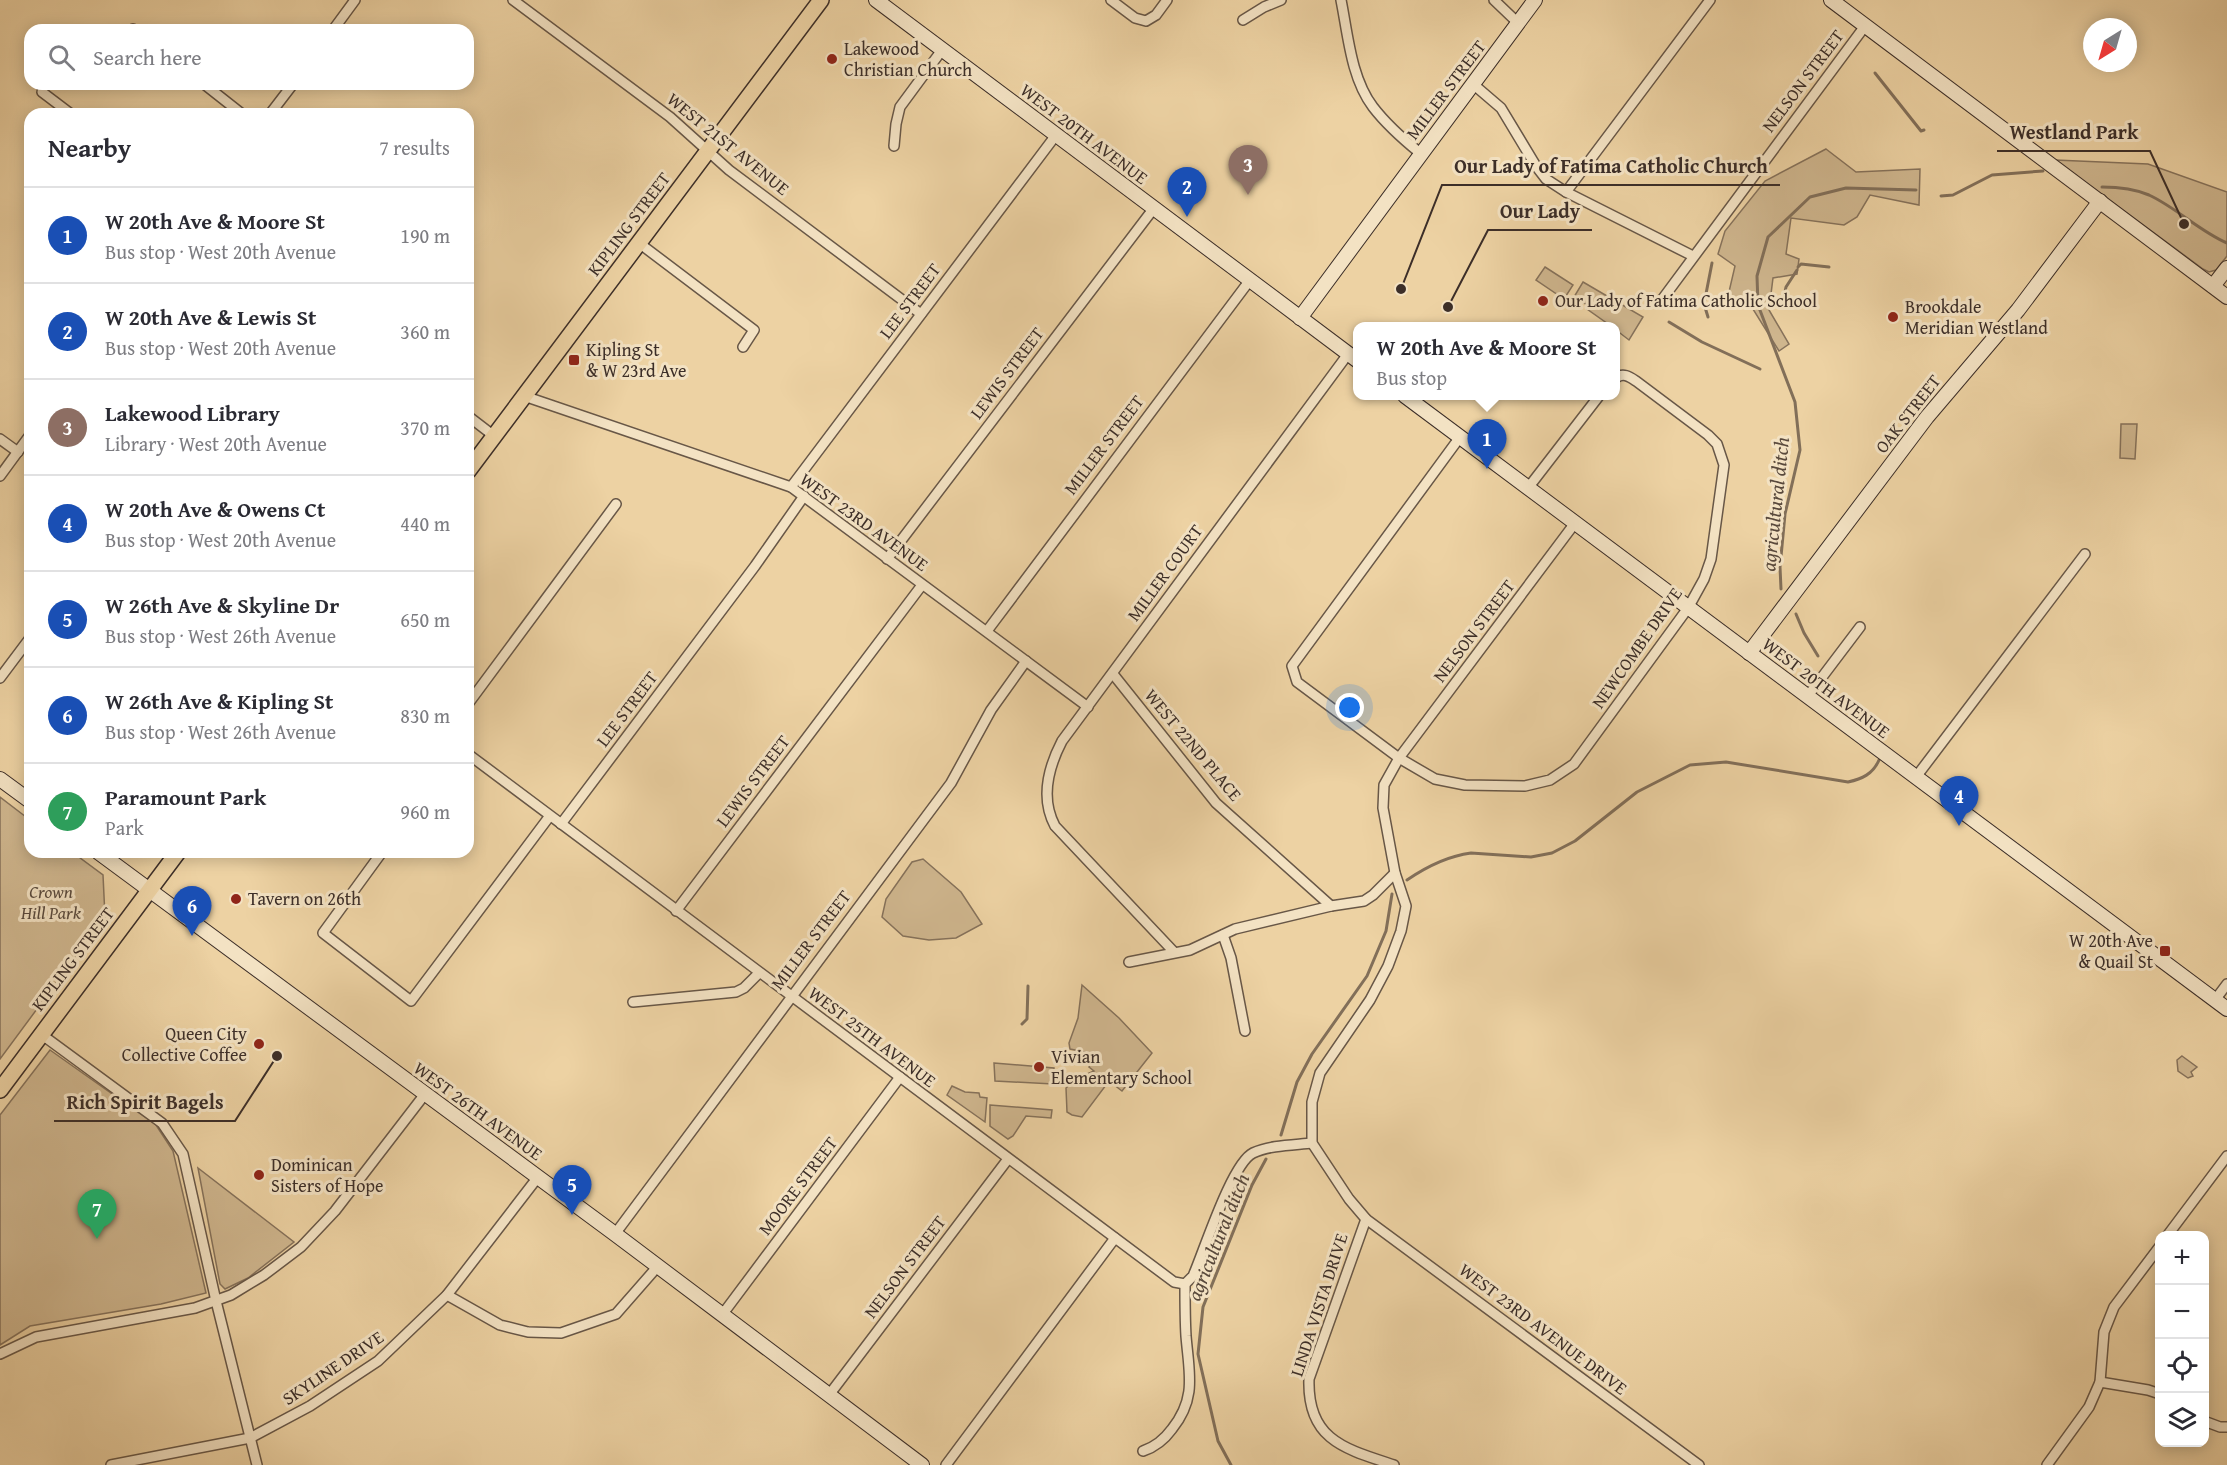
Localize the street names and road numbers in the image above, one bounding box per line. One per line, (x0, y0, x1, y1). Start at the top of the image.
street label: NELSON STREET (1755, 24, 1850, 138)
street label: MILLER STREET (1399, 34, 1492, 145)
street label: WEST 20TH AVENUE (1015, 77, 1154, 191)
street label: WEST 21ST AVENUE (661, 86, 795, 201)
street label: KIPLING STREET (580, 166, 677, 281)
street label: LEE STREET (872, 257, 947, 344)
street label: LEWIS STREET (963, 321, 1050, 424)
street label: OAK STREET (1868, 369, 1947, 459)
street label: MILLER STREET (1057, 389, 1150, 500)
street label: WEST 23RD AVENUE (794, 466, 934, 577)
street label: MILLER COURT (1120, 519, 1209, 627)
street label: NELSON STREET (1426, 574, 1521, 688)
street label: NEWCOMBE DRIVE (1585, 582, 1689, 714)
street label: WEST 20TH AVENUE (1757, 631, 1896, 745)
street label: LEE STREET (589, 665, 664, 752)
street label: WEST 22ND PLACE (1138, 683, 1248, 807)
street label: LEWIS STREET (709, 729, 796, 832)
street label: MILLER STREET (764, 884, 857, 995)
street label: KIPLING STREET (24, 901, 121, 1016)
street label: WEST 25TH AVENUE (803, 980, 942, 1094)
street label: WEST 26TH AVENUE (408, 1054, 548, 1167)
street label: MOORE STREET (751, 1131, 844, 1241)
street label: NELSON STREET (857, 1210, 952, 1324)
street label: LINDA VISTA DRIVE (1283, 1230, 1354, 1380)
street label: WEST 23RD AVENUE DRIVE (1453, 1256, 1633, 1401)
street label: SKYLINE DRIVE (277, 1324, 389, 1412)

